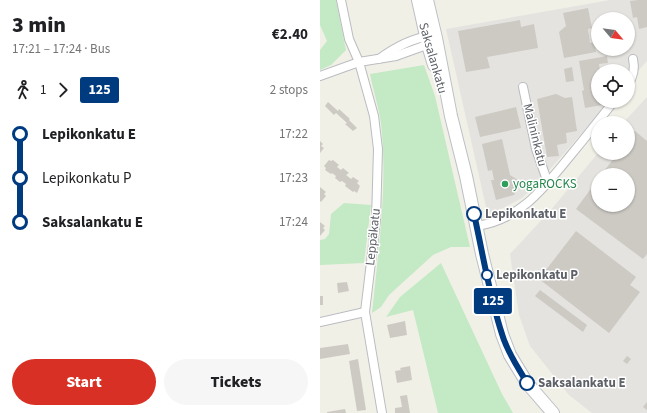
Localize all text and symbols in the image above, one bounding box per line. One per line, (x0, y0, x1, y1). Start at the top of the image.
text: 3 min (12, 9, 66, 41)
north arrow (591, 12, 635, 56)
map controls (591, 12, 635, 212)
street label: Saksalankatu (414, 20, 452, 96)
text: €2.40 (272, 24, 308, 45)
text: 17:21 – 17:24 · Bus (12, 40, 110, 58)
button: locate (591, 64, 635, 108)
icon: walk (12, 79, 34, 101)
icon: forward (52, 79, 74, 101)
text: 125 (88, 80, 111, 100)
text: 1 (40, 81, 46, 99)
text: 2 stops (270, 81, 308, 99)
street label: Malininkatu (519, 102, 551, 168)
button: + (591, 116, 635, 160)
text: Lepikonkatu E (42, 124, 136, 145)
text: 17:22 (279, 125, 308, 143)
text: Lepikonkatu P (42, 168, 131, 189)
button: − (591, 168, 635, 212)
text: 17:23 (279, 169, 308, 187)
place label: yogaROCKS (513, 175, 577, 193)
marker: yogaROCKS (500, 179, 510, 189)
place label: Lepikonkatu E (485, 205, 566, 223)
marker: Lepikonkatu E (466, 206, 482, 222)
street label: Leppäkatu (361, 207, 385, 267)
text: Saksalankatu E (42, 212, 143, 233)
text: 17:24 (279, 213, 308, 231)
place label: Lepikonkatu P (496, 266, 578, 284)
marker: Lepikonkatu P (481, 269, 493, 281)
line badge: 125 (470, 288, 516, 314)
text: 125 (482, 291, 504, 311)
button: Start (12, 359, 156, 405)
button: Tickets (164, 359, 308, 405)
place label: Saksalankatu E (538, 374, 626, 392)
marker: Saksalankatu E (519, 375, 535, 391)

